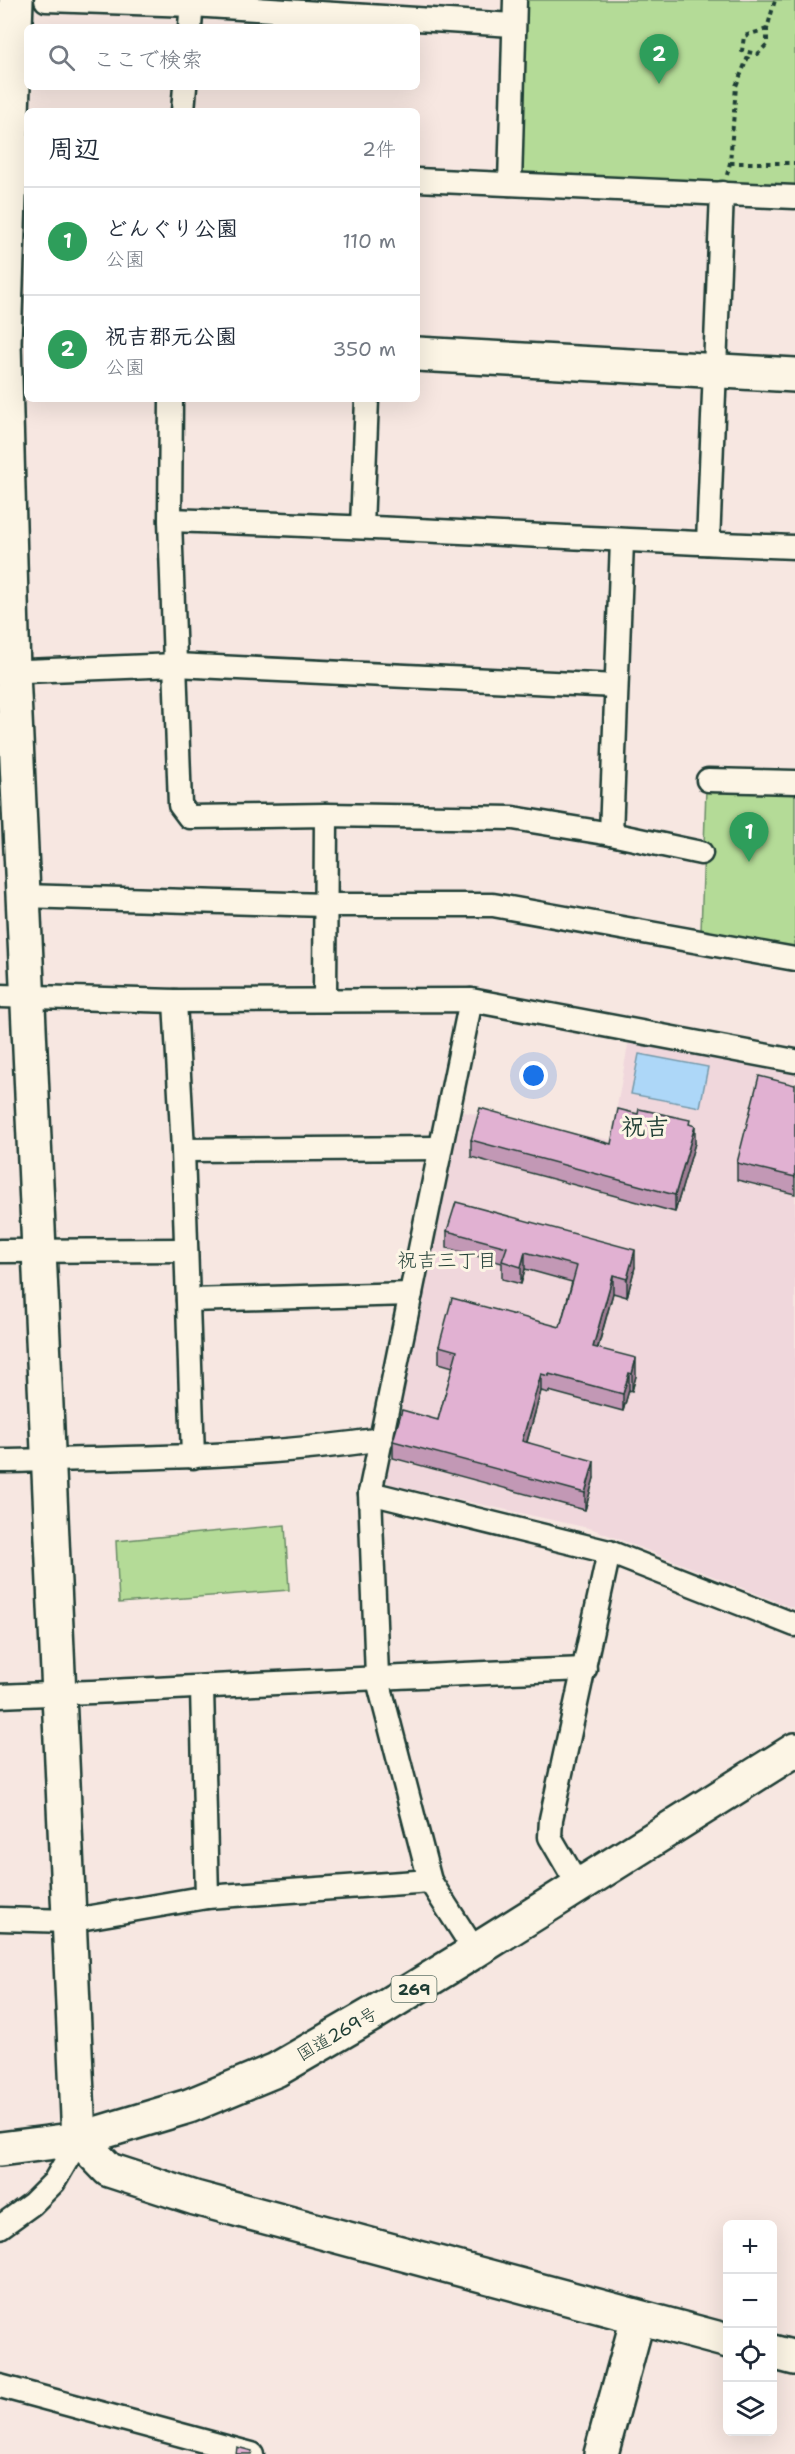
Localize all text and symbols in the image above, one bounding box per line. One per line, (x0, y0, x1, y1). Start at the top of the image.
search box (24, 24, 420, 90)
pin: 2 (640, 34, 678, 84)
icon: search (45, 41, 78, 74)
text: ここで検索 (93, 45, 203, 74)
text: 周辺 (48, 131, 100, 166)
text: 2件 (362, 136, 396, 162)
text: どんぐり公園 (105, 214, 238, 243)
text: 1 (63, 228, 72, 254)
text: 110 m (342, 228, 396, 254)
text: 公園 (105, 246, 145, 272)
text: 祝吉郡元公園 (105, 322, 237, 351)
text: 2 (61, 336, 75, 362)
text: 350 m (332, 336, 396, 362)
text: 公園 (105, 354, 145, 380)
pin: 1 (730, 812, 768, 862)
your location (519, 1061, 548, 1090)
district label: 祝吉 (621, 1111, 669, 1143)
district label: 祝吉三丁目 (397, 1247, 497, 1273)
road number: 269 (392, 1976, 436, 2002)
street label: 国道269号 (292, 2001, 382, 2067)
map controls (723, 2220, 777, 2436)
button: + (723, 2220, 777, 2274)
button: − (723, 2274, 777, 2328)
button: locate (723, 2328, 777, 2382)
button: layers (723, 2382, 777, 2436)

